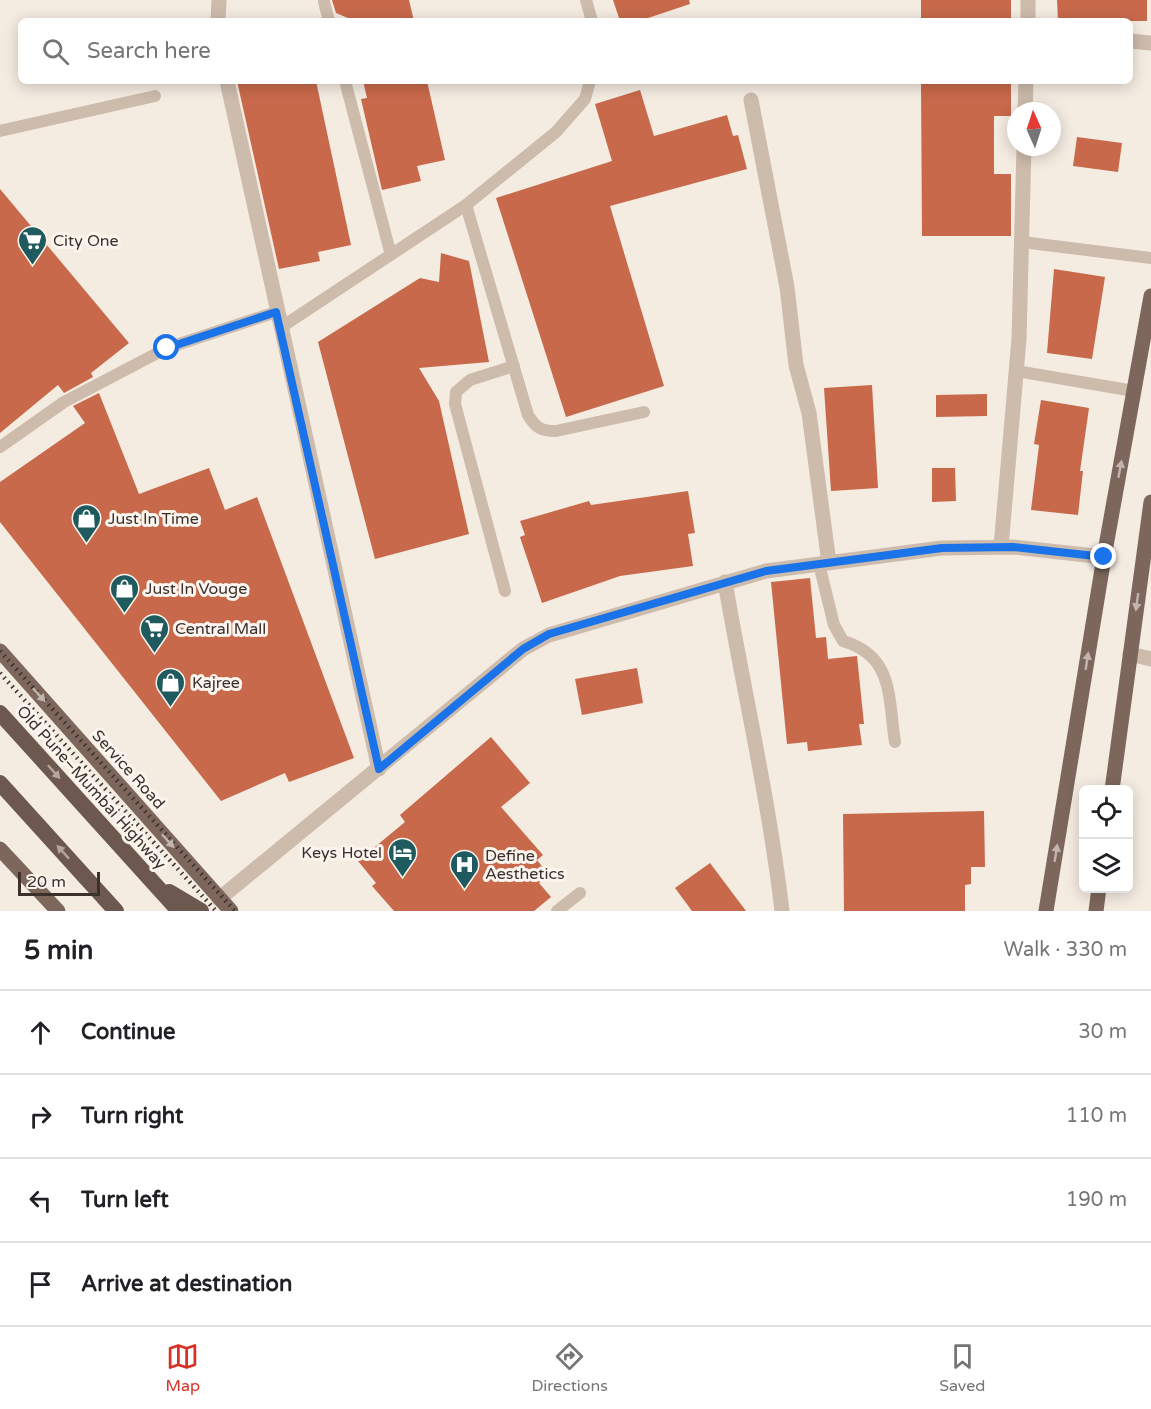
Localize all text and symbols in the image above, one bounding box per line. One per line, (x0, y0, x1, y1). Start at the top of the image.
search box (18, 18, 1133, 84)
icon: search (39, 35, 72, 68)
text: Search here (87, 38, 211, 64)
north arrow (1007, 102, 1061, 156)
supermarket icon: City One (16, 224, 48, 266)
place label: City One (53, 231, 119, 251)
route start (153, 334, 179, 360)
one-way arrow (1116, 459, 1125, 478)
shop icon: Just In Time (71, 502, 103, 544)
place label: Just In Time (108, 509, 199, 529)
route end (1090, 543, 1116, 569)
shop icon: Just In Vouge (108, 572, 140, 614)
place label: Just In Vouge (145, 579, 247, 599)
one-way arrow (1133, 592, 1142, 611)
supermarket icon: Central Mall (138, 612, 170, 654)
place label: Central Mall (175, 619, 266, 639)
one-way arrow (1083, 651, 1092, 670)
shop icon: Kajree (155, 666, 187, 708)
place label: Kajree (192, 673, 240, 693)
one-way arrow (32, 687, 45, 702)
street label: Old Pune–Mumbai Highway (12, 702, 170, 874)
street label: Service Road (88, 726, 169, 813)
one-way arrow (46, 764, 60, 778)
map controls (1079, 785, 1133, 893)
button: locate (1079, 785, 1133, 839)
one-way arrow (161, 833, 175, 848)
hotel icon: Keys Hotel (387, 836, 419, 878)
button: layers (1079, 839, 1133, 893)
place label: Keys Hotel (301, 843, 382, 863)
one-way arrow (1052, 844, 1061, 863)
one-way arrow (57, 845, 70, 860)
place label: Define Aesthetics (485, 846, 565, 884)
hospital icon: Define Aesthetics (448, 848, 480, 890)
scale bar (18, 869, 100, 896)
text: 20 m (27, 872, 66, 892)
text: 5 min (24, 935, 93, 966)
text: Walk · 330 m (1004, 938, 1127, 962)
icon: ahead (24, 1016, 57, 1049)
text: Continue (81, 1019, 176, 1045)
text: 30 m (1078, 1020, 1127, 1044)
icon: right (24, 1100, 57, 1133)
text: Turn right (81, 1103, 183, 1129)
text: 110 m (1066, 1104, 1127, 1128)
icon: left (24, 1184, 57, 1217)
text: Turn left (81, 1187, 169, 1213)
text: 190 m (1066, 1188, 1127, 1212)
icon: arrive (24, 1268, 57, 1301)
text: Arrive at destination (81, 1271, 292, 1297)
tab: Map (166, 1340, 200, 1396)
tab: Directions (531, 1340, 608, 1396)
tab: Saved (939, 1340, 985, 1396)

